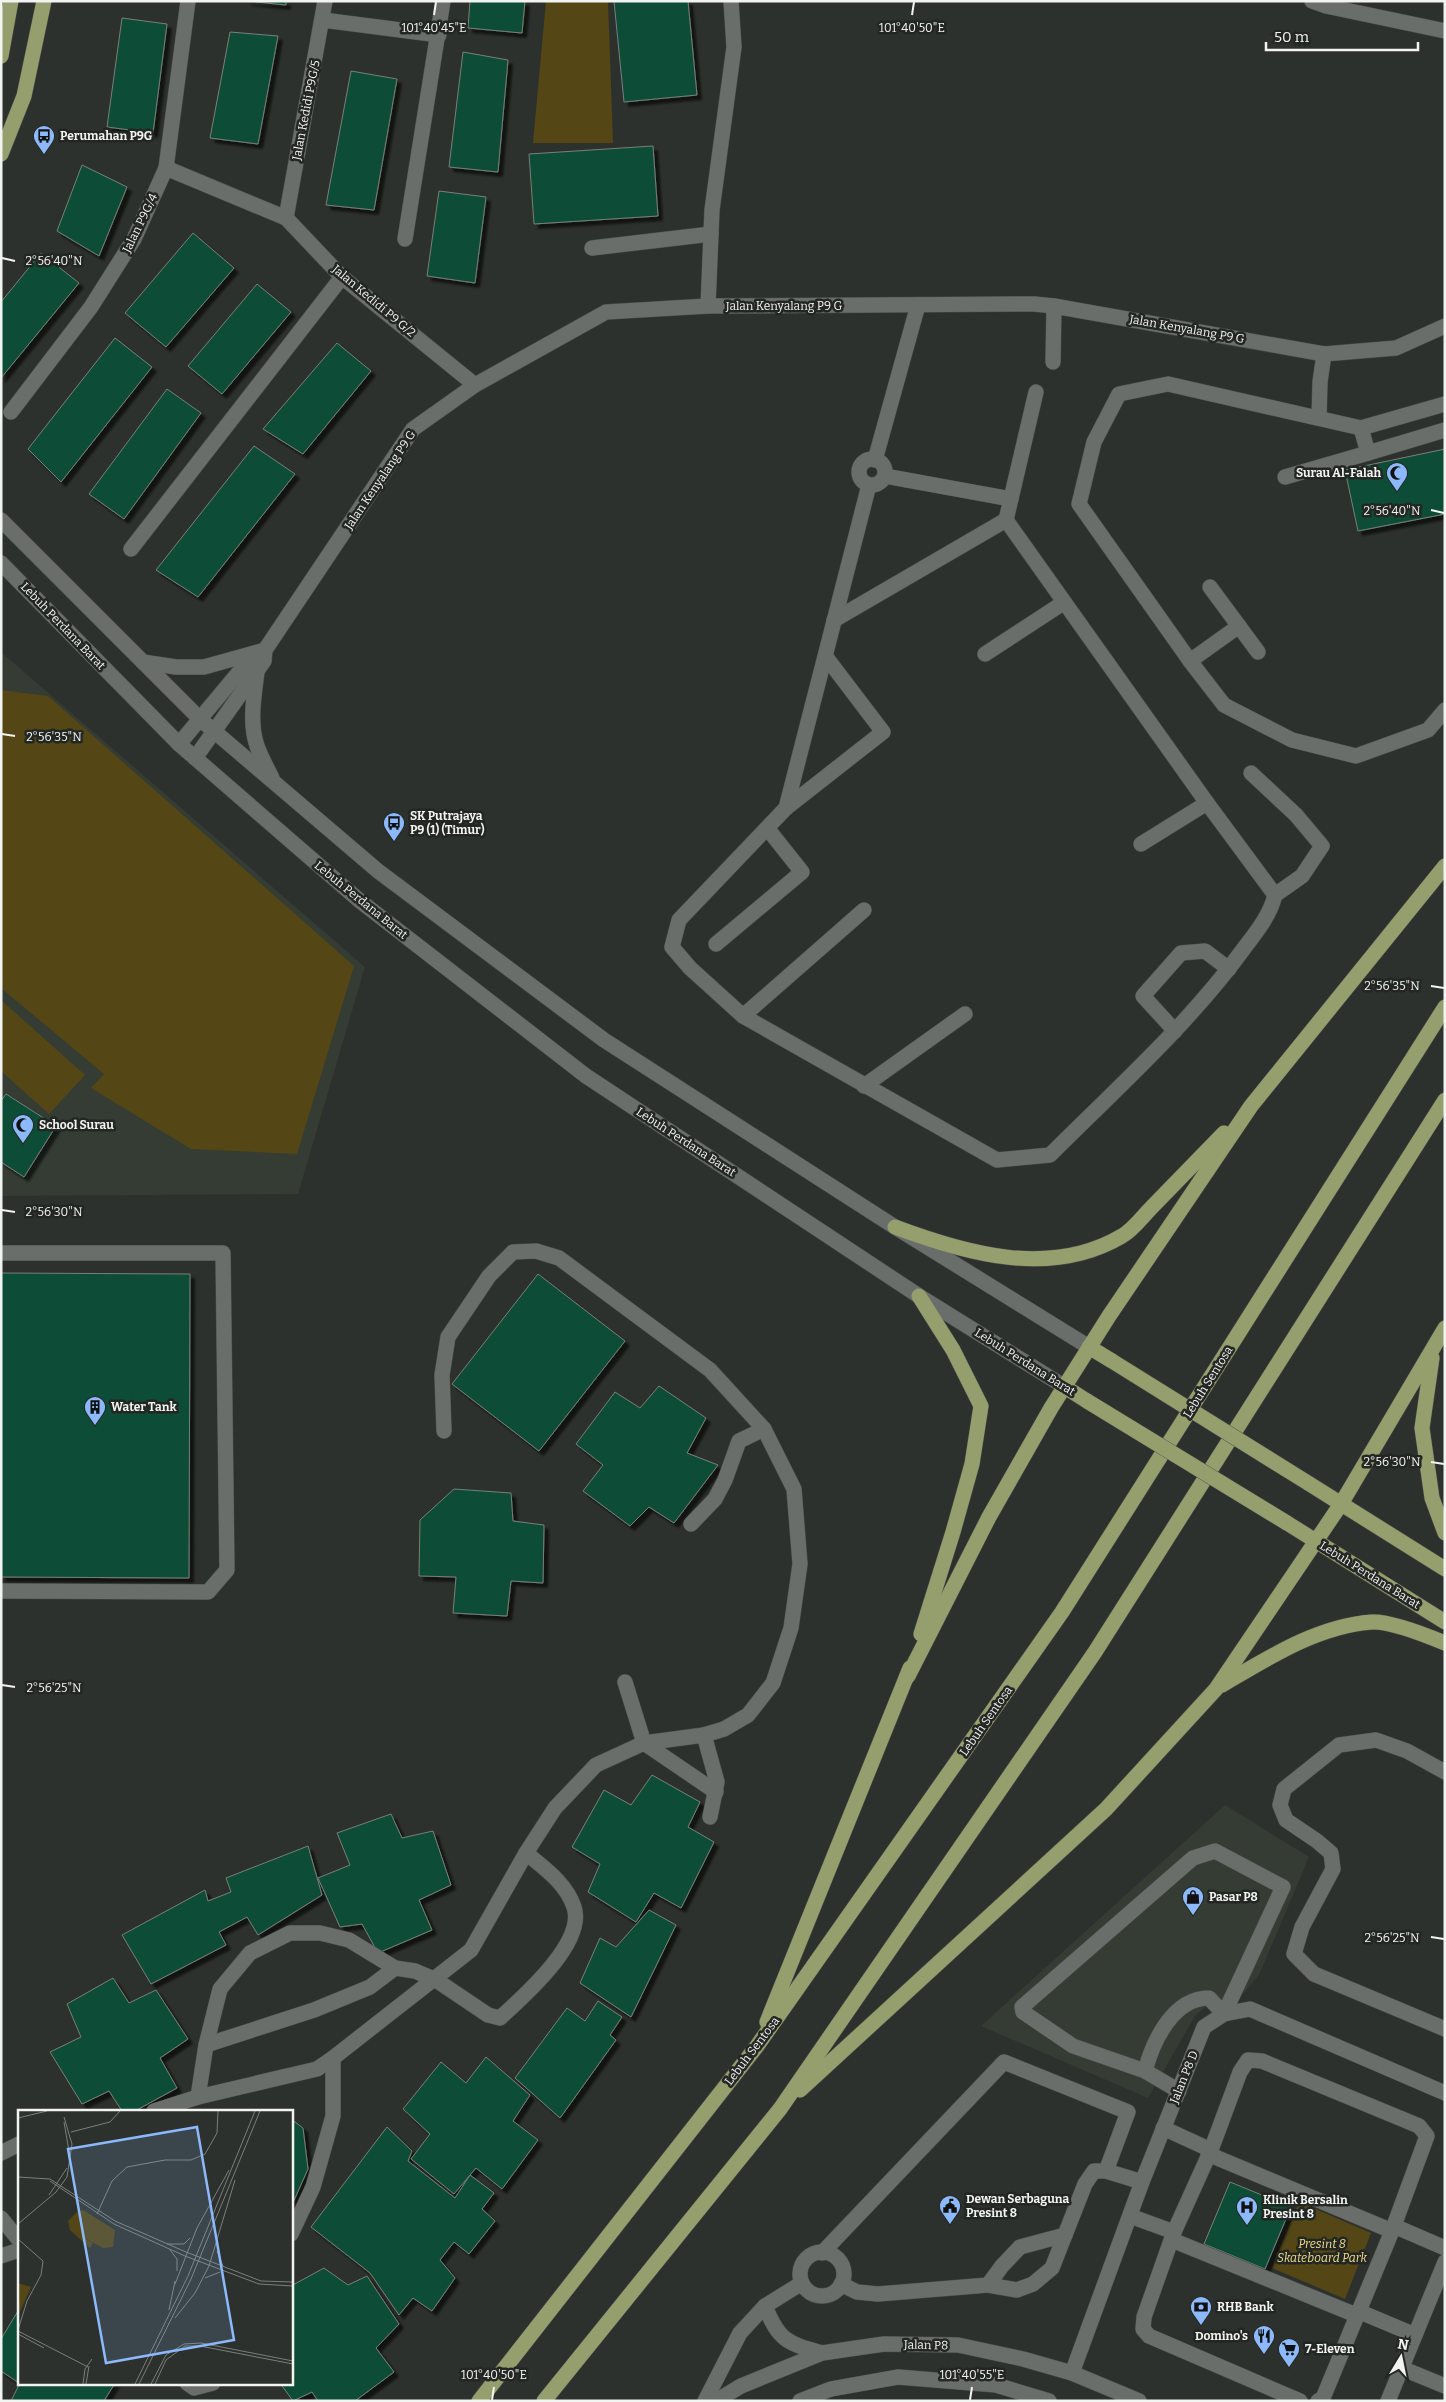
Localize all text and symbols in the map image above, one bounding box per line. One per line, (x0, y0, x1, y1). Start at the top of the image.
scale bar (1266, 20, 1418, 52)
text: 101°40'45"E (401, 21, 467, 35)
text: 101°40'50"E (879, 21, 945, 35)
text: 50 m (1274, 28, 1310, 46)
street label: Jalan Kedidi P9G/5 (289, 59, 323, 162)
bus stop icon: Perumahan P9G (32, 124, 56, 155)
place label: Perumahan P9G (60, 129, 153, 143)
street label: Jalan P9G/4 (119, 191, 160, 256)
text: 2°56'40"N (26, 254, 83, 268)
street label: Jalan Kedidi P9 G/2 (329, 261, 418, 340)
street label: Jalan Kenyalang P9 G (725, 299, 842, 313)
street label: Jalan Kenyalang P9 G (1127, 312, 1246, 346)
street label: Jalan Kenyalang P9 G (341, 428, 418, 533)
mosque icon: Surau Al-Falah (1385, 461, 1409, 492)
place label: Surau Al-Falah (1296, 466, 1381, 480)
text: 2°56'40"N (1364, 504, 1421, 518)
street label: Lebuh Perdana Barat (18, 579, 109, 673)
text: 2°56'35"N (26, 730, 82, 744)
place label: SK Putrajaya P9 (1) (Timur) (410, 809, 485, 837)
bus stop icon: SK Putrajaya P9 (1) (Timur) (382, 811, 406, 842)
street label: Lebuh Perdana Barat (312, 858, 411, 942)
text: 2°56'35"N (1364, 979, 1420, 993)
street label: Lebuh Perdana Barat (634, 1105, 739, 1180)
mosque icon: School Surau (11, 1113, 35, 1144)
place label: School Surau (39, 1118, 114, 1132)
text: 2°56'30"N (26, 1205, 83, 1219)
street label: Lebuh Perdana Barat (972, 1325, 1078, 1399)
street label: Lebuh Sentosa (1180, 1343, 1236, 1420)
building icon: Water Tank (83, 1395, 107, 1426)
place label: Water Tank (111, 1400, 177, 1414)
text: 2°56'30"N (1364, 1455, 1421, 1469)
street label: Lebuh Perdana Barat (1317, 1538, 1423, 1612)
text: 2°56'25"N (26, 1681, 82, 1695)
street label: Lebuh Sentosa (957, 1683, 1015, 1759)
shop icon: Pasar P8 (1181, 1885, 1205, 1916)
place label: Pasar P8 (1209, 1890, 1258, 1904)
text: 2°56'25"N (1364, 1931, 1420, 1945)
street label: Lebuh Sentosa (722, 2014, 782, 2088)
street label: Jalan P8 D (1167, 2049, 1201, 2106)
inset map (18, 2110, 292, 2384)
place label: Dewan Serbaguna Presint 8 (966, 2192, 1069, 2220)
place label: Klinik Bersalin Presint 8 (1263, 2193, 1348, 2221)
public building icon: Dewan Serbaguna Presint 8 (938, 2194, 962, 2225)
hospital icon: Klinik Bersalin Presint 8 (1235, 2195, 1259, 2226)
park label: Presint 8 Skateboard Park (1277, 2237, 1368, 2265)
bank icon: RHB Bank (1189, 2295, 1213, 2326)
place label: RHB Bank (1217, 2300, 1274, 2314)
restaurant icon: Domino's (1252, 2324, 1276, 2355)
place label: Domino's (1195, 2329, 1248, 2343)
north arrow (1376, 2332, 1426, 2382)
text: N (1396, 2335, 1410, 2354)
supermarket icon: 7-Eleven (1277, 2337, 1301, 2368)
street label: Jalan P8 (903, 2338, 948, 2352)
place label: 7-Eleven (1305, 2342, 1355, 2356)
text: 101°40'50"E (461, 2368, 527, 2382)
text: 101°40'55"E (940, 2368, 1004, 2382)

